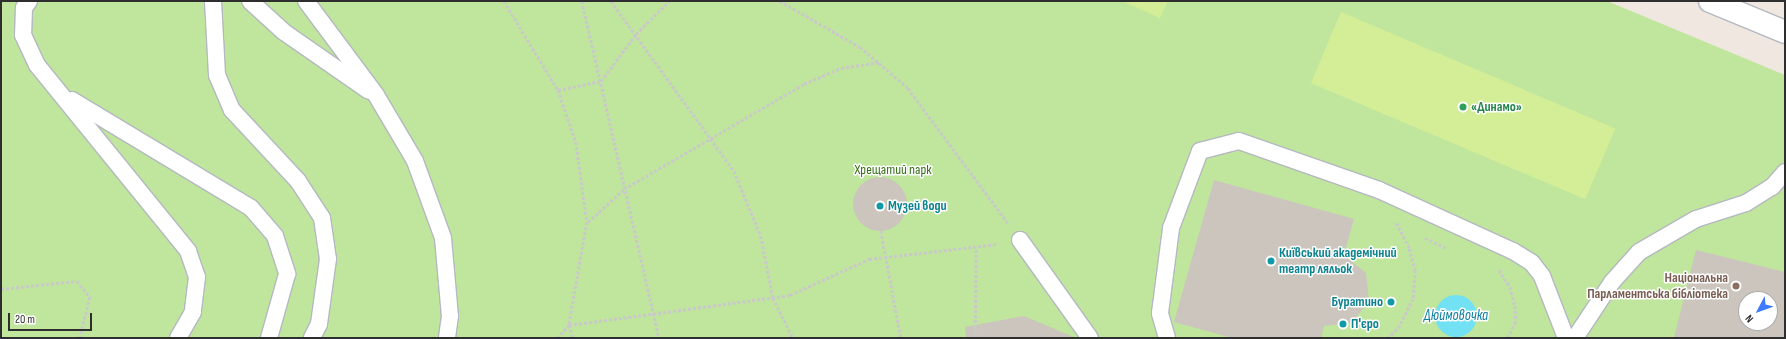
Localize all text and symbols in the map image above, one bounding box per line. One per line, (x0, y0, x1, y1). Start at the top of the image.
place label: «Динамо» (1471, 99, 1522, 115)
marker: «Динамо» (1458, 102, 1468, 112)
park label: Хрещатий парк (854, 162, 932, 178)
place label: Музей води (888, 198, 947, 214)
marker: Музей води (875, 201, 885, 211)
place label: Київський академічний театр ляльок (1279, 245, 1397, 278)
marker: Київський академічний театр ляльок (1266, 256, 1276, 266)
place label: Національна Парламентська бібліотека (1587, 270, 1728, 302)
marker: Національна Парламентська бібліотека (1731, 281, 1741, 291)
north arrow (1738, 291, 1778, 331)
place label: Буратино (1332, 294, 1383, 310)
marker: Буратино (1386, 297, 1396, 307)
scale bar (10, 305, 94, 331)
water label: Дюймовочка (1424, 307, 1488, 325)
text: 20 m (15, 312, 35, 327)
text: N (1742, 312, 1756, 325)
place label: П'єро (1351, 316, 1379, 332)
marker: П'єро (1338, 319, 1348, 329)

